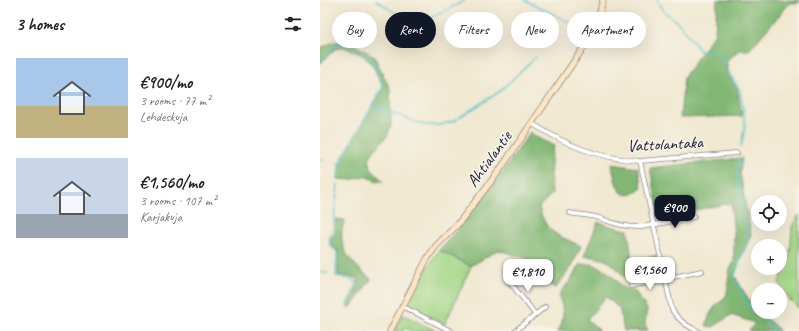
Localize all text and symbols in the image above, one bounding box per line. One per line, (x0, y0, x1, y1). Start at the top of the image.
chip: Buy (332, 12, 377, 48)
chip: Rent (385, 12, 436, 48)
chip: Filters (444, 12, 503, 48)
chip: New (511, 12, 559, 48)
chip: Apartment (567, 12, 646, 48)
icon: filters (282, 13, 304, 35)
text: 3 homes (16, 14, 64, 35)
text: €900/mo (140, 72, 192, 93)
icon: home (48, 74, 96, 122)
text: 3 rooms · 77 m² (140, 93, 210, 109)
text: Lehdeskuja (140, 109, 187, 125)
street label: Ahtialantie (462, 126, 517, 191)
street label: Vattolantaka (627, 131, 705, 156)
text: €1,560/mo (140, 172, 203, 193)
icon: home (48, 174, 96, 222)
text: 3 rooms · 107 m² (140, 193, 216, 209)
pin: €900 (651, 195, 699, 229)
map controls (751, 195, 787, 319)
button: locate (751, 195, 787, 231)
text: €900 (663, 200, 687, 216)
text: Karjakuja (140, 209, 182, 225)
button: + (751, 239, 787, 275)
pin: €1,560 (617, 257, 683, 291)
pin: €1,810 (495, 259, 561, 293)
text: €1,560 (634, 262, 666, 278)
text: €1,810 (512, 264, 544, 280)
button: − (751, 283, 787, 319)

